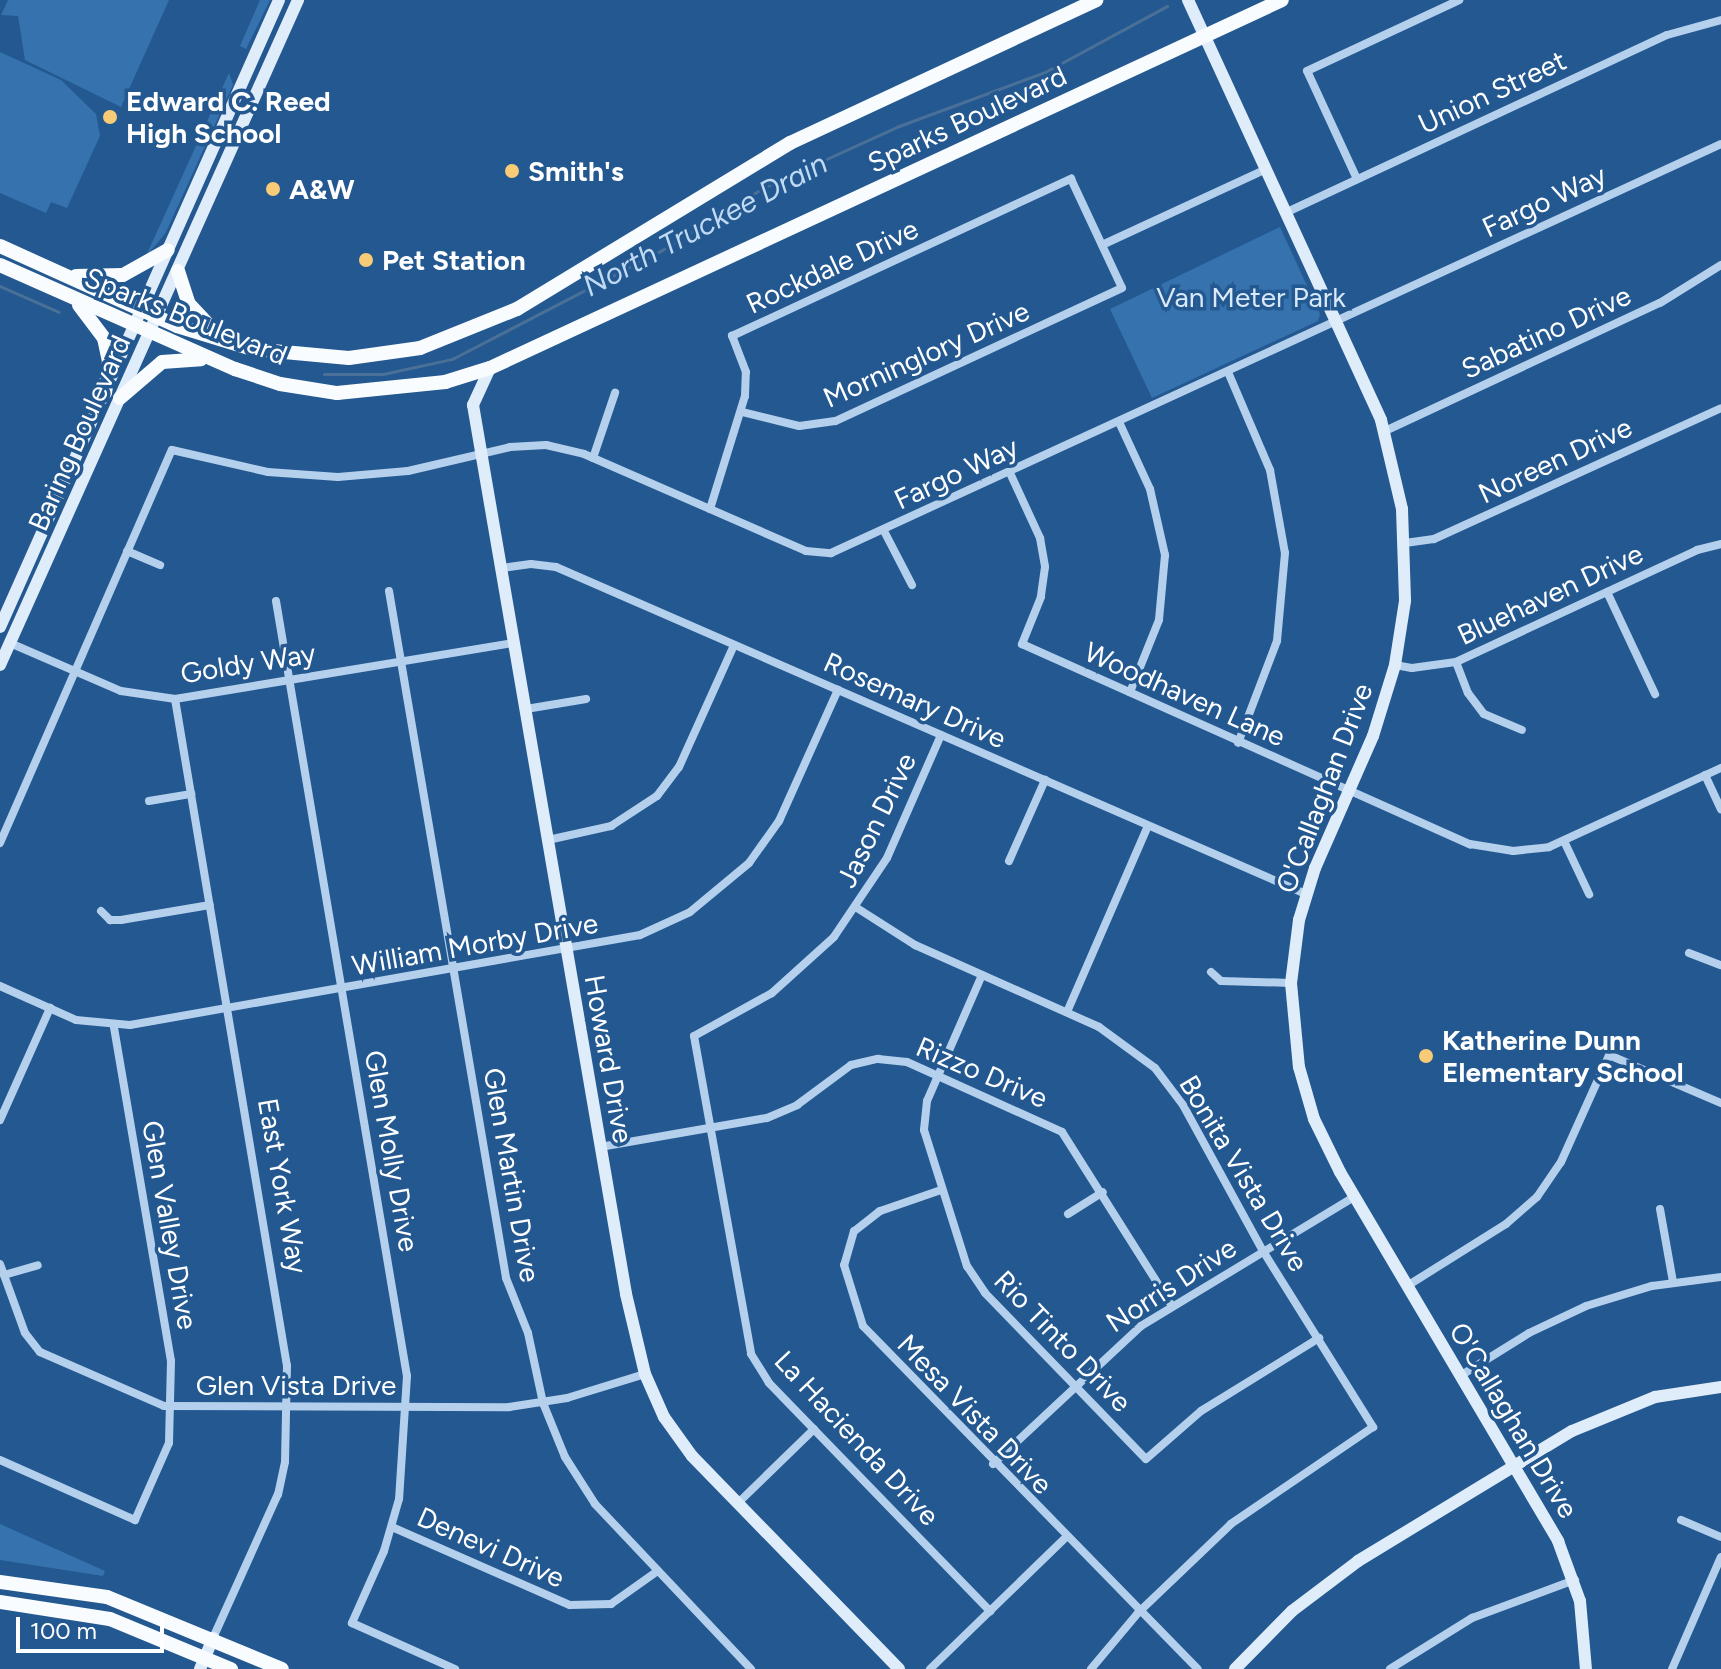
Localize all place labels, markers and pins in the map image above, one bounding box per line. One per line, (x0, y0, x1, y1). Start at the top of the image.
place label: Edward C. Reed High School (126, 84, 331, 150)
marker: Edward C. Reed High School (101, 108, 119, 126)
place label: Smith's (528, 154, 624, 188)
marker: Smith's (503, 162, 521, 180)
place label: A&W (289, 172, 355, 206)
marker: A&W (264, 180, 282, 198)
place label: Pet Station (382, 243, 526, 277)
marker: Pet Station (357, 251, 375, 269)
place label: Katherine Dunn Elementary School (1442, 1023, 1684, 1089)
marker: Katherine Dunn Elementary School (1417, 1047, 1435, 1065)

